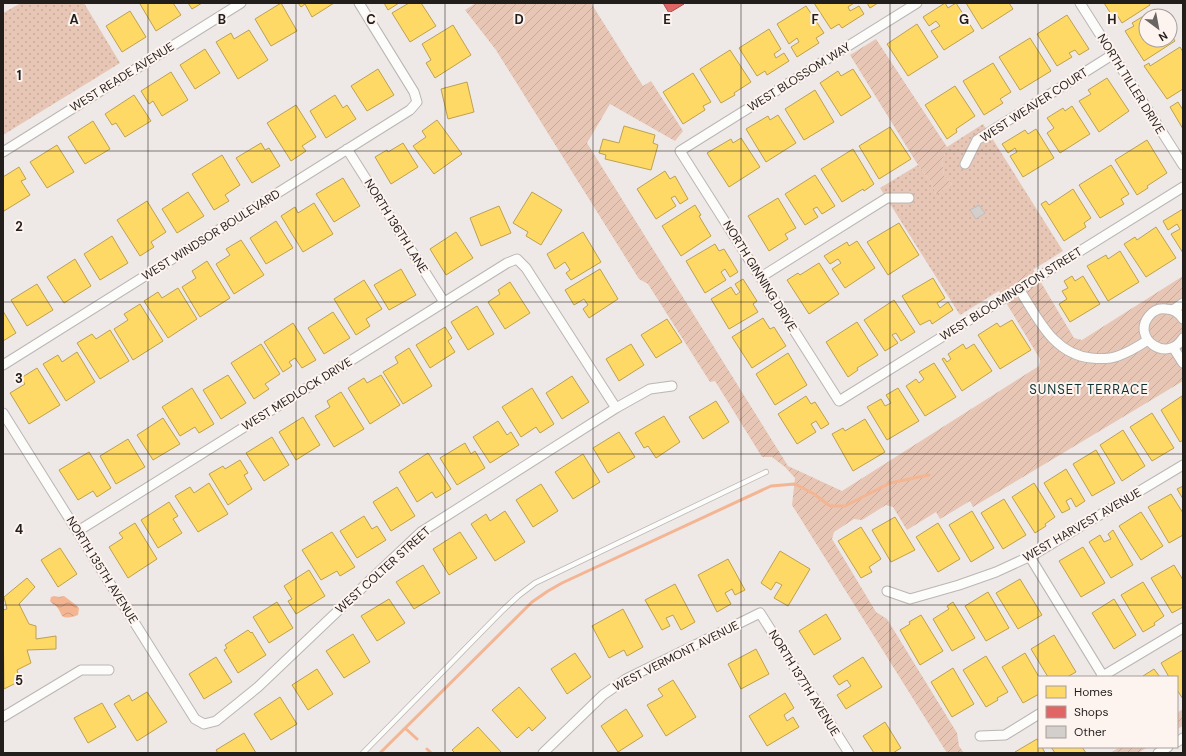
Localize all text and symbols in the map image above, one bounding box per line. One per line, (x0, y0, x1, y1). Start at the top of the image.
north arrow (1138, 8, 1178, 48)
text: A (69, 11, 79, 28)
text: B (218, 11, 226, 28)
text: C (366, 11, 376, 28)
text: D (514, 11, 524, 28)
text: E (663, 11, 671, 28)
text: F (811, 11, 819, 28)
text: G (959, 11, 969, 28)
text: H (1107, 11, 1117, 28)
street label: NORTH TILLER DRIVE (1094, 31, 1168, 137)
street label: WEST READE AVENUE (67, 38, 177, 116)
street label: WEST BLOSSOM WAY (745, 39, 854, 115)
street label: WEST WEAVER COURT (977, 64, 1091, 146)
text: 1 (17, 67, 21, 84)
street label: NORTH 136TH LANE (361, 176, 432, 276)
street label: WEST WINDSOR BOULEVARD (139, 186, 283, 284)
text: 2 (15, 218, 23, 235)
street label: NORTH GINNING DRIVE (719, 218, 801, 335)
street label: WEST BLOOMINGTON STREET (937, 243, 1085, 344)
street label: WEST MEDLOCK DRIVE (239, 353, 355, 434)
text: 3 (15, 370, 23, 387)
district label: SUNSET TERRACE (1029, 381, 1149, 398)
street label: WEST HARVEST AVENUE (1020, 484, 1144, 565)
street label: NORTH 135TH AVENUE (63, 513, 142, 627)
text: 4 (15, 521, 23, 538)
street label: WEST COLTER STREET (332, 523, 434, 617)
street label: WEST VERMONT AVENUE (610, 617, 742, 695)
street label: NORTH 137TH AVENUE (765, 627, 843, 739)
text: 5 (15, 672, 23, 689)
legend (1038, 676, 1178, 748)
text: Homes (1074, 684, 1113, 700)
text: Shops (1074, 704, 1109, 720)
text: Other (1074, 724, 1107, 740)

